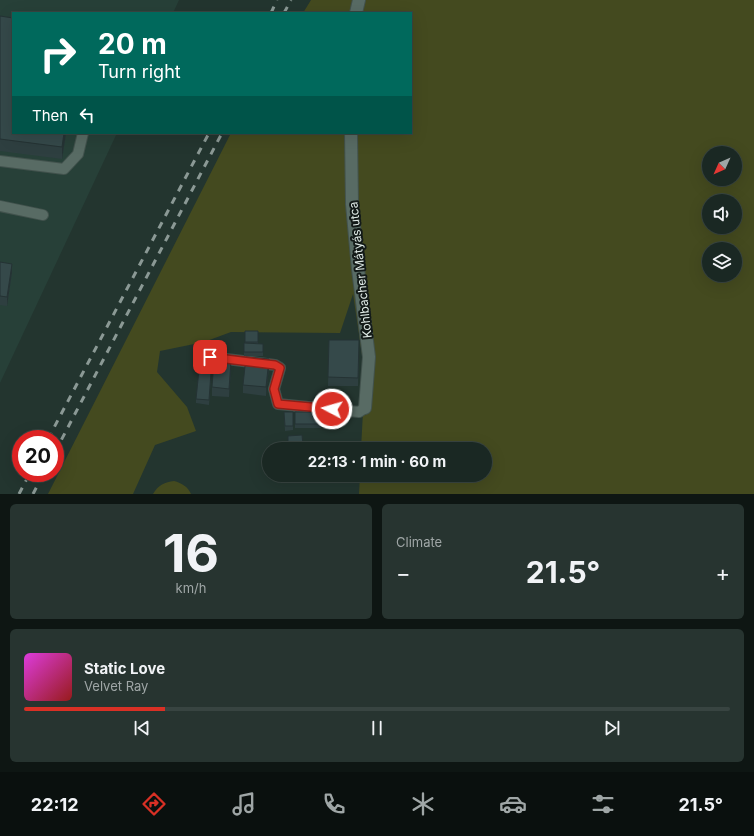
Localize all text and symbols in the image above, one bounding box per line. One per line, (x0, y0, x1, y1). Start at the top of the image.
text: 20 m (98, 27, 167, 61)
icon: right (32, 28, 84, 80)
text: Turn right (98, 61, 181, 82)
icon: left (76, 104, 98, 126)
text: Then (32, 106, 68, 125)
north arrow (702, 146, 742, 186)
map controls (702, 146, 742, 282)
button: sound (702, 194, 742, 234)
street label: Kohlbacher Mátyás utca (345, 201, 375, 339)
button: layers (702, 242, 742, 282)
pin (193, 340, 227, 374)
icon: arrive (199, 346, 221, 368)
position arrow (311, 388, 353, 430)
speed limit sign: 20 (12, 430, 64, 482)
text: 22:13 · 1 min · 60 m (308, 452, 446, 471)
text: 16 (163, 522, 219, 585)
text: Climate (396, 534, 442, 550)
text: 21.5° (526, 554, 600, 590)
text: − (396, 560, 411, 586)
text: + (715, 560, 730, 586)
text: km/h (176, 580, 206, 596)
text: Static Love (84, 659, 165, 678)
text: Velvet Ray (84, 678, 148, 694)
icon: previous (131, 717, 153, 739)
icon: pause (366, 717, 388, 739)
icon: next (601, 717, 623, 739)
icon: directions (140, 790, 168, 818)
icon: music (230, 790, 258, 818)
icon: phone (320, 790, 348, 818)
icon: climate (409, 790, 437, 818)
icon: car (499, 790, 527, 818)
icon: filters (589, 790, 617, 818)
text: 22:12 (31, 794, 79, 815)
text: 21.5° (678, 794, 723, 815)

